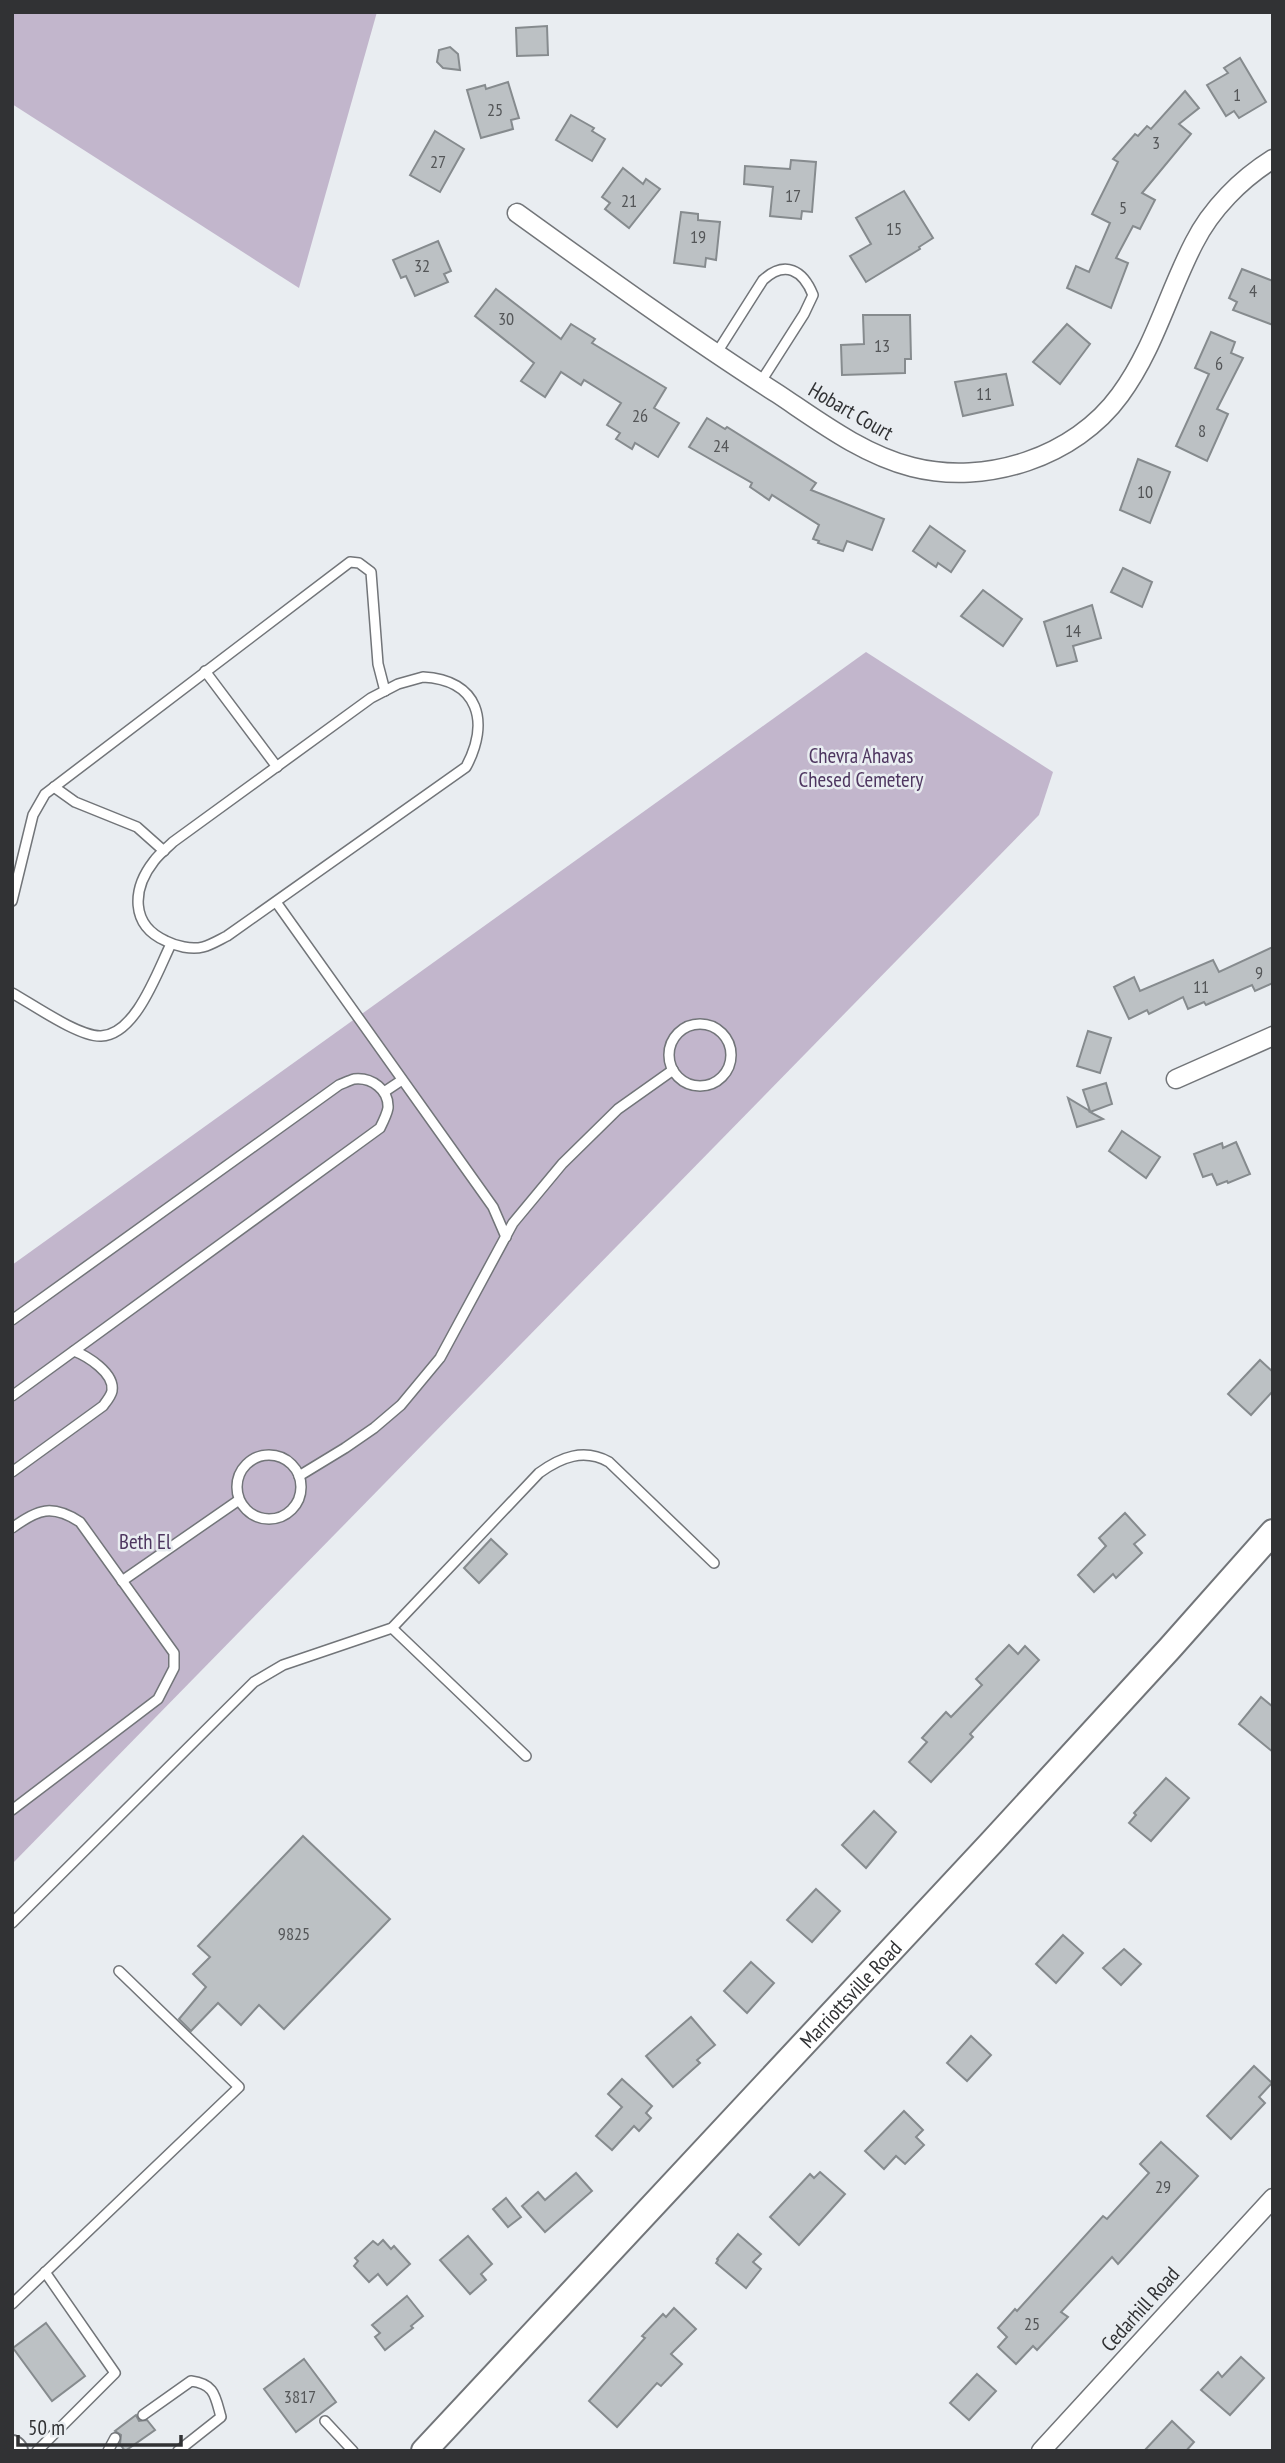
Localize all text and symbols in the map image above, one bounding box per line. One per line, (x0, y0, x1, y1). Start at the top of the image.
house number: 1 (1233, 83, 1241, 106)
house number: 25 (487, 98, 503, 121)
house number: 3 (1152, 131, 1160, 154)
house number: 27 (430, 150, 446, 173)
house number: 17 (785, 184, 801, 207)
house number: 21 (621, 189, 637, 212)
house number: 5 (1119, 196, 1127, 219)
house number: 15 (886, 217, 902, 240)
house number: 19 (690, 225, 706, 248)
house number: 32 (414, 254, 430, 277)
house number: 4 (1249, 279, 1257, 302)
house number: 30 (498, 307, 514, 330)
house number: 13 (874, 334, 890, 357)
house number: 6 (1215, 352, 1223, 375)
street label: Hobart Court (804, 376, 898, 446)
house number: 11 (976, 382, 992, 405)
house number: 26 (632, 404, 648, 427)
house number: 8 (1198, 419, 1206, 442)
house number: 24 (713, 434, 729, 457)
house number: 10 (1137, 480, 1153, 503)
house number: 14 (1065, 619, 1081, 642)
park label: Chevra Ahavas Chesed Cemetery (799, 742, 924, 793)
house number: 9 (1255, 961, 1263, 984)
house number: 11 (1193, 975, 1209, 998)
park label: Beth El (119, 1528, 171, 1555)
house number: 9825 (278, 1922, 310, 1945)
street label: Marriottsville Road (794, 1935, 907, 2053)
house number: 29 (1155, 2175, 1171, 2198)
street label: Cedarhill Road (1095, 2261, 1185, 2357)
house number: 25 (1024, 2312, 1040, 2335)
house number: 3817 (284, 2385, 316, 2408)
scale bar (18, 2404, 180, 2448)
text: 50 m (28, 2414, 65, 2441)

